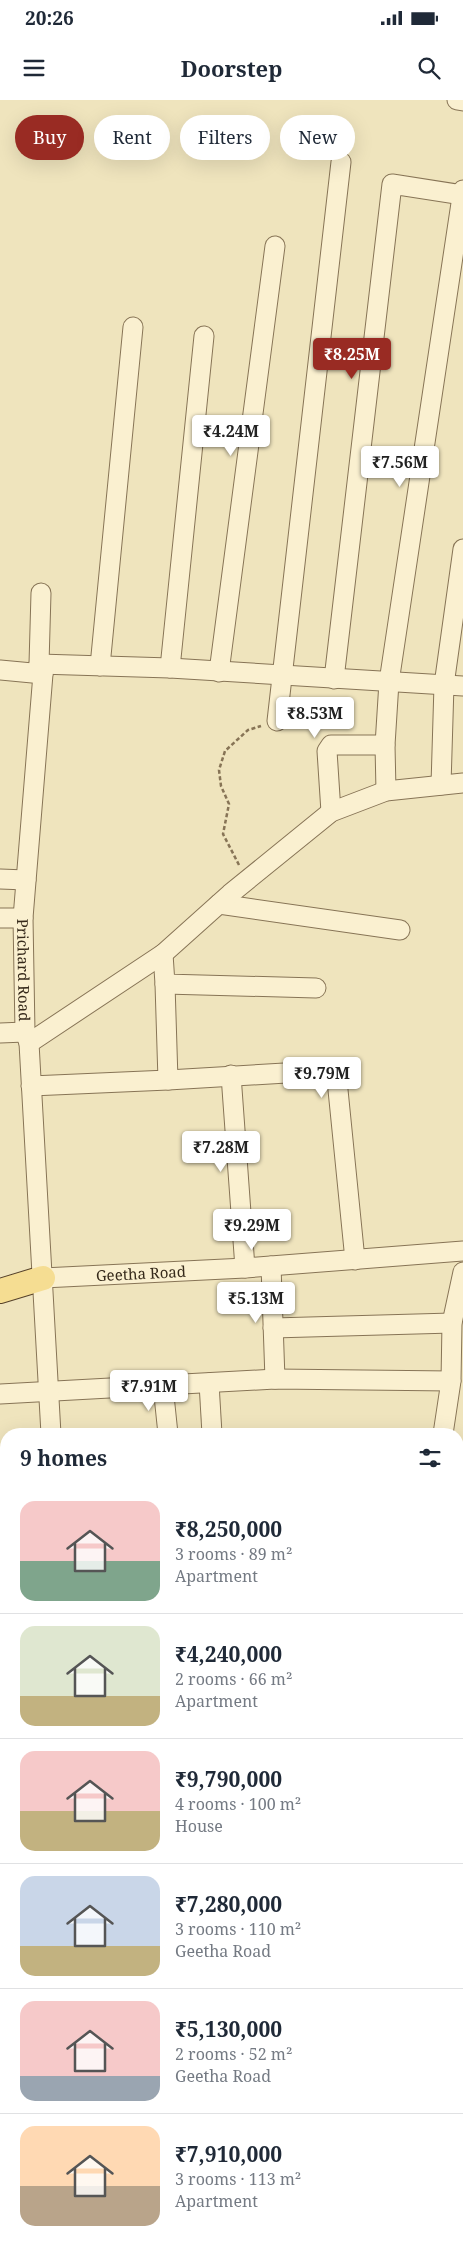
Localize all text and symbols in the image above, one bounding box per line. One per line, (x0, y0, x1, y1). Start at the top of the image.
text: 20:26 (25, 5, 74, 31)
text: Doorstep (181, 53, 282, 83)
icon: menu (20, 54, 48, 82)
icon: search (415, 54, 443, 82)
chip: Buy (15, 115, 84, 160)
chip: Rent (94, 115, 170, 160)
chip: Filters (180, 115, 270, 160)
chip: New (280, 115, 355, 160)
pin: ₹8.25M (311, 338, 393, 380)
text: ₹8.25M (324, 343, 380, 365)
pin: ₹4.24M (190, 414, 272, 457)
text: ₹4.24M (203, 420, 259, 442)
pin: ₹7.56M (359, 446, 441, 488)
text: ₹7.56M (372, 451, 428, 473)
pin: ₹8.53M (274, 696, 356, 739)
text: ₹8.53M (287, 702, 343, 724)
street label: Prichard Road (13, 918, 35, 1022)
pin: ₹9.79M (281, 1056, 363, 1099)
text: ₹9.79M (294, 1062, 350, 1084)
pin: ₹7.28M (180, 1130, 262, 1173)
text: ₹7.28M (193, 1136, 249, 1158)
pin: ₹9.29M (211, 1208, 293, 1251)
text: ₹9.29M (224, 1214, 280, 1236)
street label: Geetha Road (95, 1261, 186, 1285)
pin: ₹5.13M (215, 1282, 297, 1324)
text: ₹5.13M (228, 1287, 284, 1309)
pin: ₹7.91M (108, 1370, 190, 1412)
text: ₹7.91M (121, 1375, 177, 1397)
text: 9 homes (20, 1444, 107, 1472)
icon: filters (416, 1444, 444, 1472)
text: ₹8,250,000 (175, 1515, 282, 1543)
icon: home (60, 1521, 120, 1581)
text: 3 rooms · 89 m² (175, 1543, 292, 1565)
text: Apartment (175, 1565, 258, 1587)
text: ₹4,240,000 (175, 1640, 282, 1668)
icon: home (60, 1646, 120, 1706)
text: 2 rooms · 66 m² (175, 1668, 292, 1690)
text: Apartment (175, 1690, 258, 1712)
text: ₹9,790,000 (175, 1765, 282, 1793)
icon: home (60, 1771, 120, 1831)
text: 4 rooms · 100 m² (175, 1793, 301, 1815)
text: House (175, 1815, 223, 1837)
text: ₹7,280,000 (175, 1890, 282, 1918)
icon: home (60, 1896, 120, 1956)
text: 3 rooms · 110 m² (175, 1918, 301, 1940)
text: Geetha Road (175, 1940, 271, 1962)
text: ₹5,130,000 (175, 2015, 282, 2043)
icon: home (60, 2021, 120, 2081)
text: 2 rooms · 52 m² (175, 2043, 292, 2065)
text: Geetha Road (175, 2065, 271, 2087)
text: ₹7,910,000 (175, 2140, 282, 2168)
icon: home (60, 2146, 120, 2206)
text: 3 rooms · 113 m² (175, 2168, 301, 2190)
text: Apartment (175, 2190, 258, 2212)

